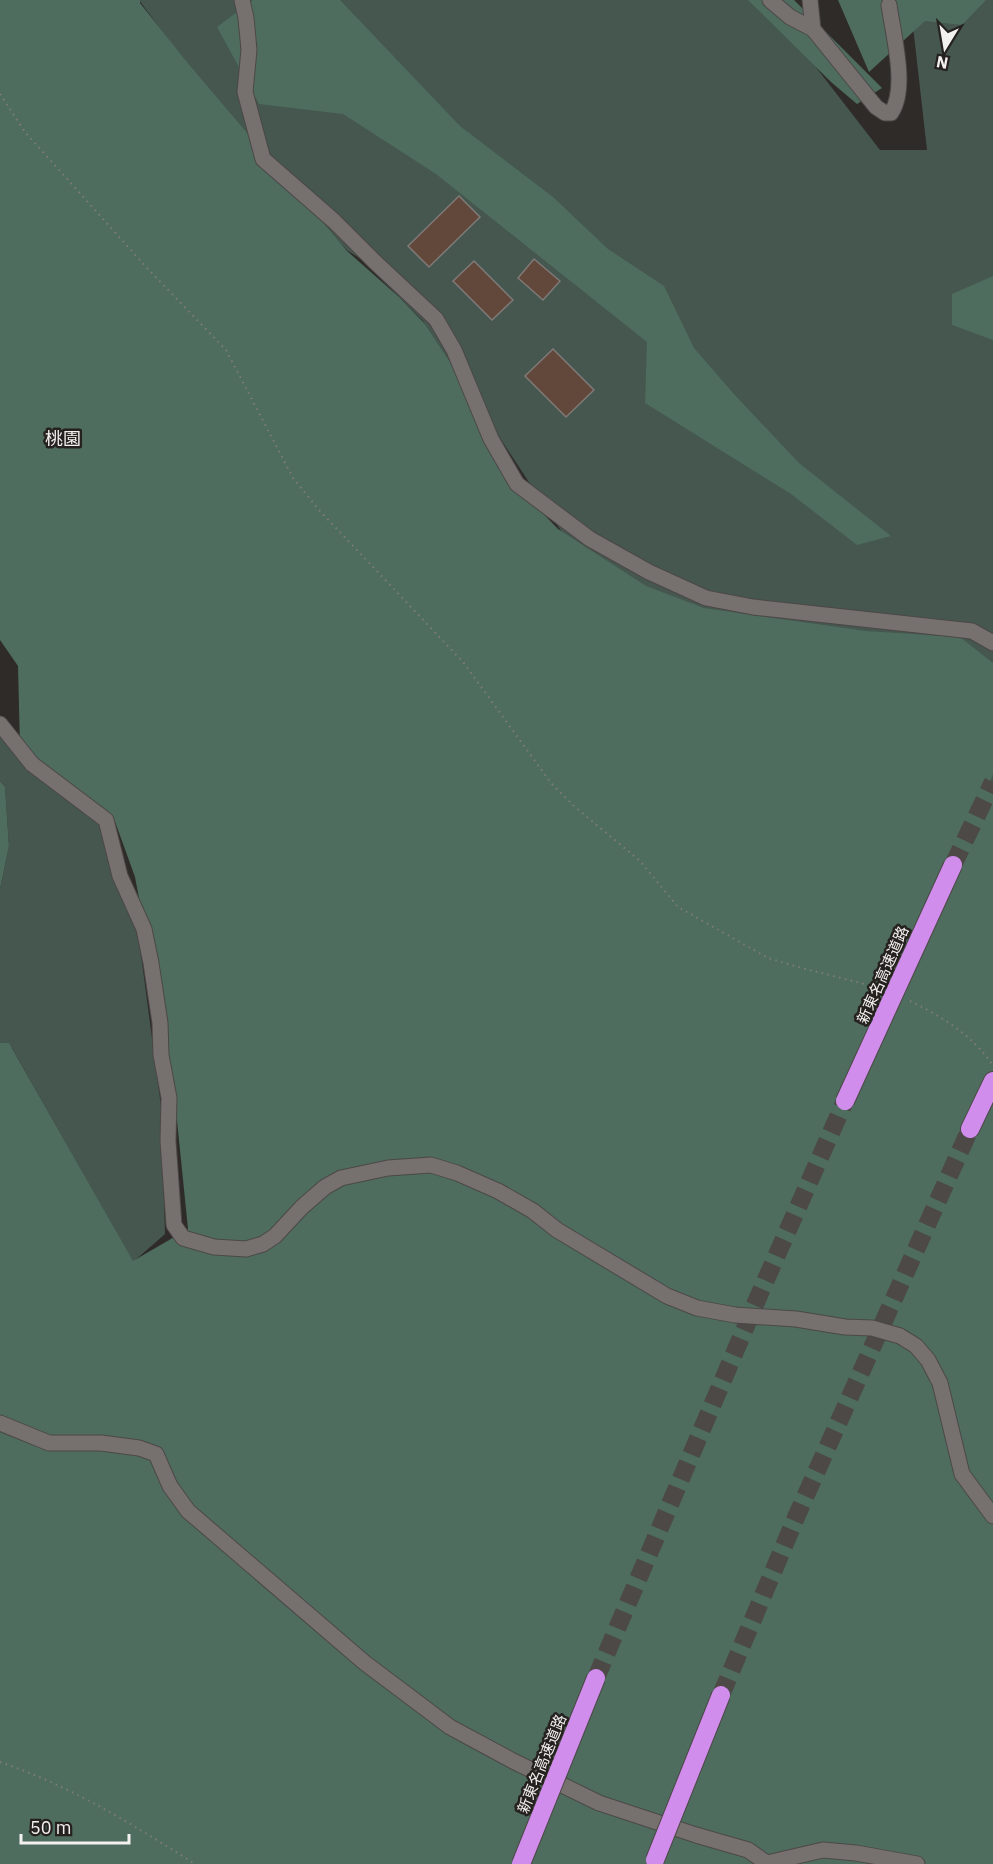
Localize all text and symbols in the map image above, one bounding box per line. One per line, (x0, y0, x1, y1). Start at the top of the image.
north arrow (915, 18, 975, 78)
text: N (935, 52, 950, 74)
district label: 桃園 (45, 427, 81, 450)
street label: 新東名高速道路 (853, 923, 913, 1027)
street label: 新東名高速道路 (513, 1712, 570, 1816)
scale bar (21, 1807, 129, 1845)
text: 50 m (30, 1816, 72, 1839)

